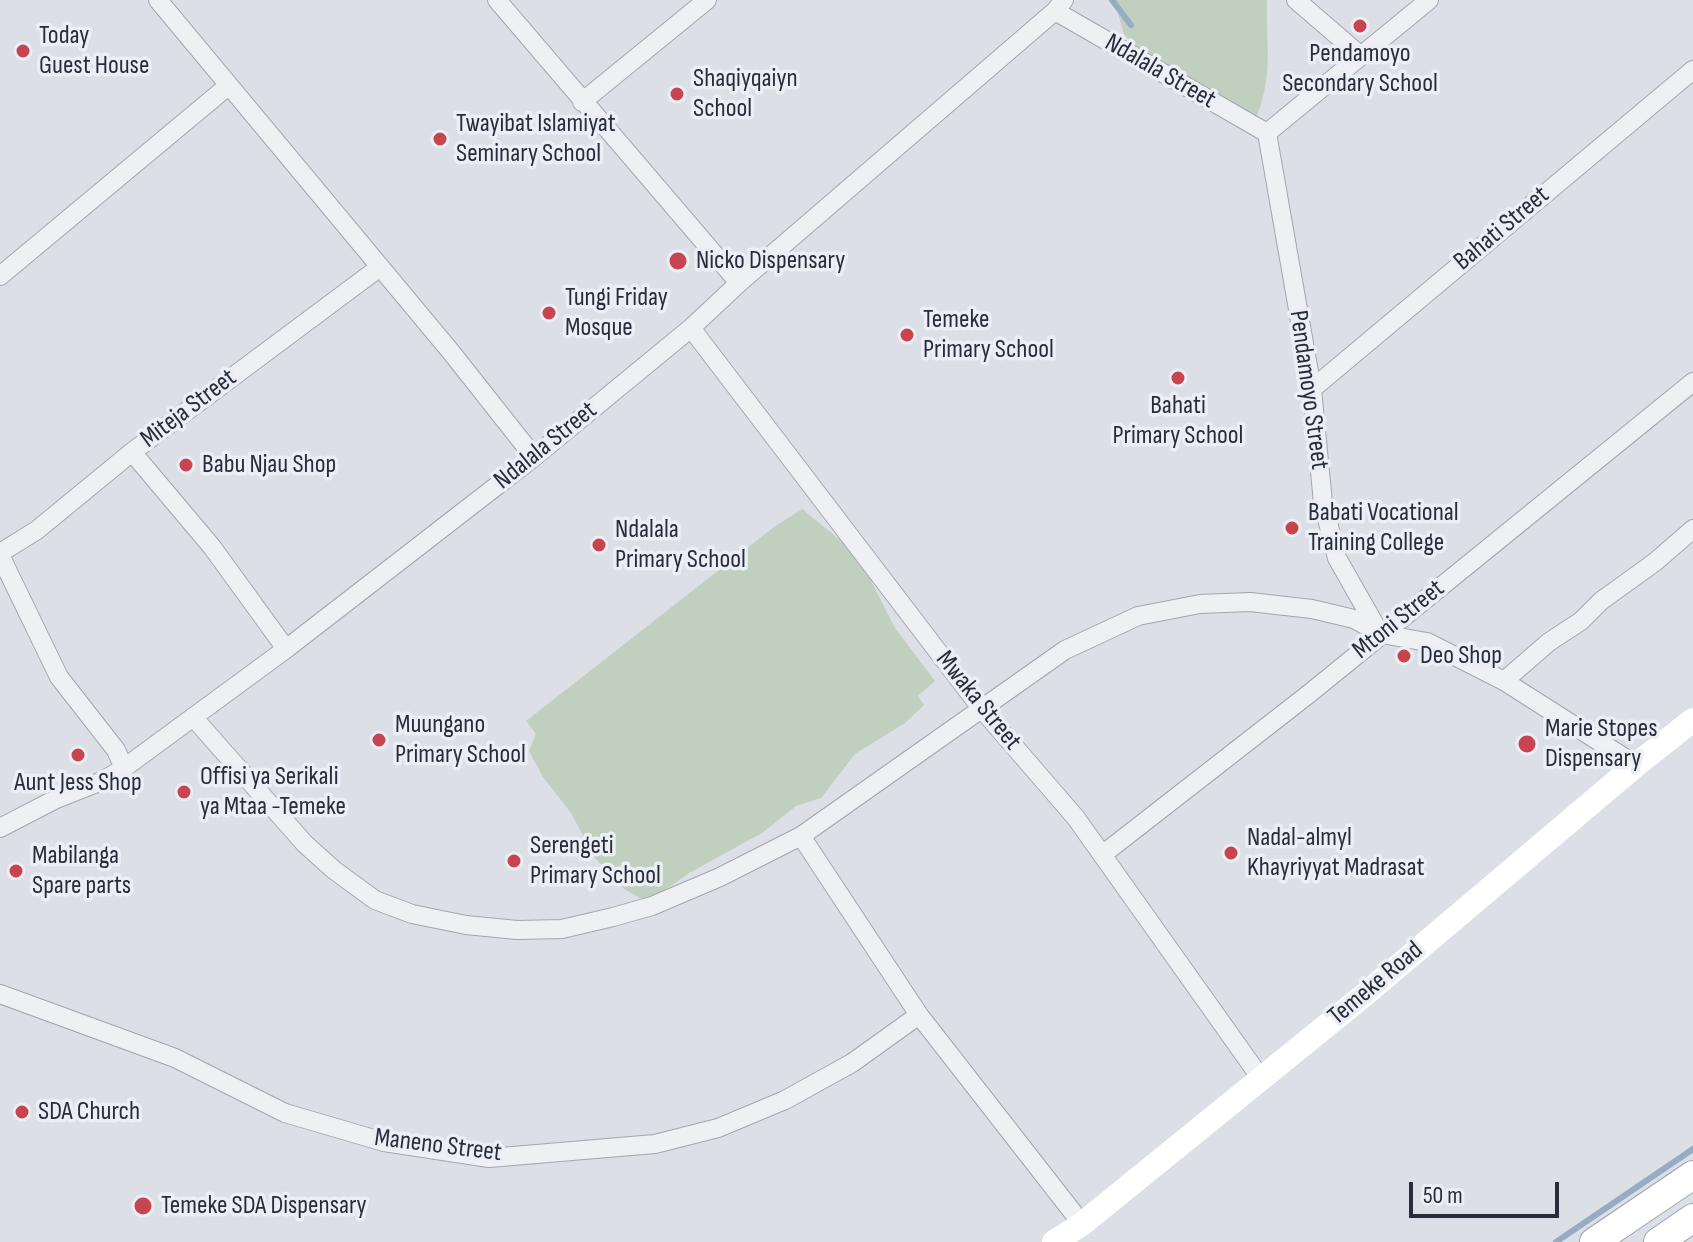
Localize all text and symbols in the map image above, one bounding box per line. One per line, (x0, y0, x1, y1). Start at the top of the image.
marker: Pendamoyo Secondary School (1351, 17, 1369, 35)
place label: Today Guest House (39, 20, 149, 82)
street label: Ndalala Street (1099, 28, 1221, 116)
place label: Pendamoyo Secondary School (1282, 38, 1438, 100)
marker: Today Guest House (14, 42, 32, 60)
place label: Shaqiyqaiyn School (693, 63, 798, 124)
marker: Shaqiyqaiyn School (668, 85, 686, 103)
place label: Twayibat Islamiyat Seminary School (456, 108, 616, 170)
marker: Twayibat Islamiyat Seminary School (431, 130, 449, 148)
street label: Bahati Street (1448, 180, 1556, 278)
place label: Nicko Dispensary (696, 245, 845, 277)
marker: Nicko Dispensary (667, 250, 689, 272)
place label: Tungi Friday Mosque (565, 282, 668, 344)
marker: Tungi Friday Mosque (540, 304, 558, 322)
place label: Temeke Primary School (923, 304, 1054, 366)
street label: Pendamoyo Street (1281, 308, 1335, 472)
marker: Temeke Primary School (898, 326, 916, 344)
street label: Miteja Street (135, 363, 243, 455)
marker: Bahati Primary School (1169, 369, 1187, 387)
place label: Bahati Primary School (1113, 390, 1243, 452)
street label: Ndalala Street (488, 395, 604, 497)
place label: Babu Njau Shop (202, 449, 336, 481)
marker: Babu Njau Shop (177, 456, 195, 474)
place label: Babati Vocational Training College (1308, 497, 1459, 558)
place label: Ndalala Primary School (615, 514, 746, 576)
marker: Babati Vocational Training College (1283, 519, 1301, 537)
marker: Ndalala Primary School (590, 536, 608, 554)
street label: Mtoni Street (1347, 574, 1451, 666)
place label: Deo Shop (1420, 640, 1502, 672)
street label: Mwaka Street (929, 645, 1027, 757)
marker: Deo Shop (1395, 647, 1413, 665)
place label: Muungano Primary School (395, 709, 526, 770)
place label: Marie Stopes Dispensary (1545, 713, 1658, 774)
marker: Muungano Primary School (370, 731, 388, 749)
marker: Marie Stopes Dispensary (1516, 733, 1538, 755)
marker: Aunt Jess Shop (69, 746, 87, 764)
place label: Offisi ya Serikali ya Mtaa -Temeke (200, 761, 346, 822)
place label: Aunt Jess Shop (14, 767, 142, 799)
marker: Offisi ya Serikali ya Mtaa -Temeke (175, 783, 193, 801)
place label: Nadal-almyl Khayriyyat Madrasat (1247, 822, 1424, 884)
place label: Serengeti Primary School (530, 830, 661, 892)
place label: Mabilanga Spare parts (32, 840, 131, 902)
marker: Nadal-almyl Khayriyyat Madrasat (1222, 844, 1240, 862)
marker: Serengeti Primary School (505, 852, 523, 870)
marker: Mabilanga Spare parts (7, 862, 25, 880)
street label: Temeke Road (1322, 935, 1430, 1033)
place label: SDA Church (38, 1096, 140, 1128)
marker: SDA Church (13, 1103, 31, 1121)
street label: Maneno Street (373, 1123, 503, 1169)
scale bar (1413, 1166, 1563, 1216)
text: 50 m (1423, 1181, 1463, 1210)
place label: Temeke SDA Dispensary (161, 1190, 367, 1222)
marker: Temeke SDA Dispensary (132, 1195, 154, 1217)

